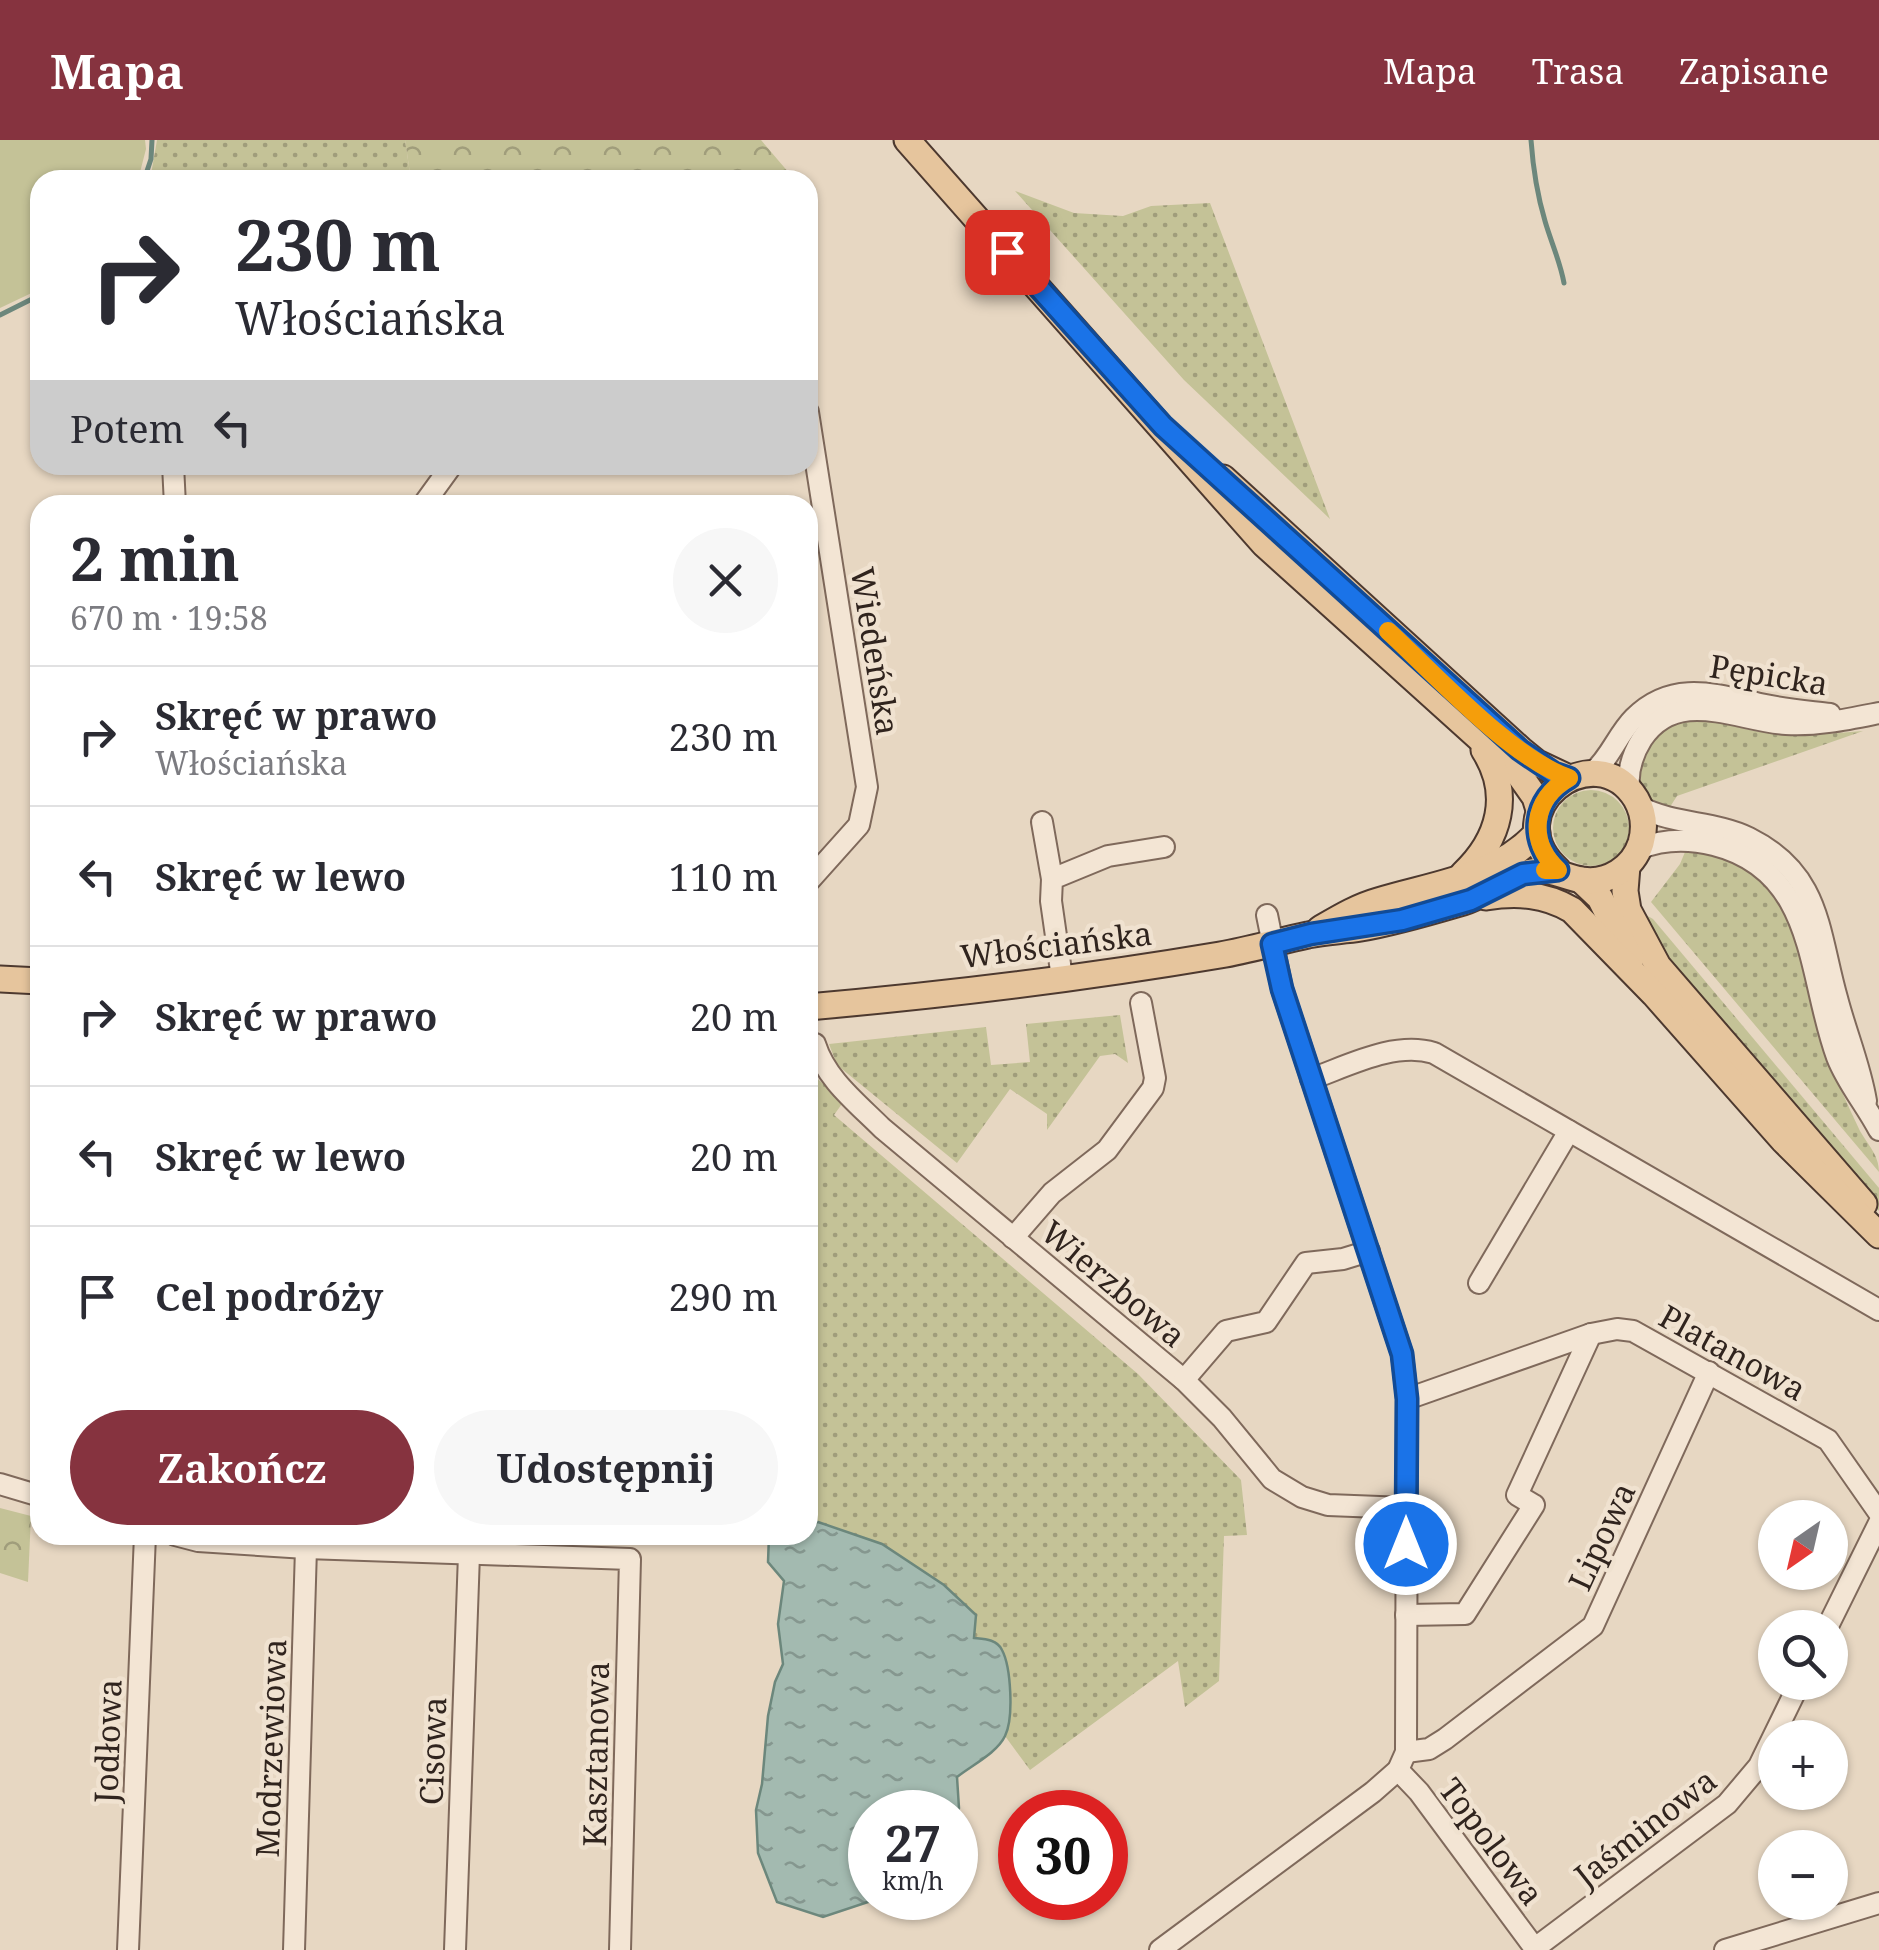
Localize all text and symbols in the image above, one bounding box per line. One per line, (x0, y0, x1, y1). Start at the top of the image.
text: Mapa (50, 38, 184, 103)
text: Mapa (1383, 47, 1477, 94)
text: Trasa (1532, 47, 1624, 94)
text: Zapisane (1679, 47, 1829, 94)
text: 230 m (235, 196, 441, 292)
icon: right (70, 210, 200, 340)
pin (965, 210, 1050, 295)
icon: arrive (980, 225, 1035, 280)
text: Włościańska (235, 287, 506, 348)
icon: left (205, 400, 260, 455)
text: Potem (70, 402, 185, 454)
text: 2 min (70, 517, 240, 599)
button: close (673, 528, 778, 633)
street label: Wiedeńska (842, 564, 910, 738)
text: 670 m · 19:58 (70, 596, 268, 639)
street label: Pępicka (1707, 643, 1831, 705)
text: Skręć w prawo (155, 689, 437, 741)
icon: right (70, 709, 125, 764)
text: 230 m (668, 710, 778, 762)
text: Włościańska (155, 741, 348, 784)
icon: left (70, 849, 125, 904)
text: Skręć w lewo (155, 850, 406, 902)
text: 110 m (668, 850, 778, 902)
street label: Włościańska (958, 911, 1154, 977)
icon: right (70, 989, 125, 1044)
text: Skręć w prawo (155, 990, 437, 1042)
text: 20 m (690, 990, 778, 1042)
icon: left (70, 1129, 125, 1184)
text: Skręć w lewo (155, 1130, 406, 1182)
text: 20 m (690, 1130, 778, 1182)
street label: Wierzbowa (1033, 1210, 1195, 1356)
icon: arrive (70, 1269, 125, 1324)
text: Cel podróży (155, 1270, 383, 1322)
text: 290 m (668, 1270, 778, 1322)
street label: Platanowa (1652, 1294, 1814, 1410)
button: Zakończ (70, 1410, 414, 1525)
button: Udostępnij (434, 1410, 778, 1525)
street label: Lipowa (1557, 1475, 1645, 1597)
position arrow (1354, 1492, 1458, 1596)
north arrow (1758, 1500, 1848, 1590)
map controls (1758, 1500, 1848, 1920)
button: search (1758, 1610, 1848, 1700)
street label: Modrzewiowa (245, 1638, 295, 1858)
street label: Kasztanowa (572, 1661, 618, 1847)
street label: Jodłowa (83, 1678, 131, 1805)
street label: Cisowa (409, 1696, 455, 1806)
button: + (1758, 1720, 1848, 1810)
street label: Jaśminowa (1564, 1758, 1725, 1897)
street label: Topolowa (1430, 1769, 1554, 1913)
speed limit sign: 30 (998, 1790, 1128, 1920)
text: 27 (885, 1809, 941, 1877)
button: − (1758, 1830, 1848, 1920)
text: km/h (882, 1863, 944, 1897)

